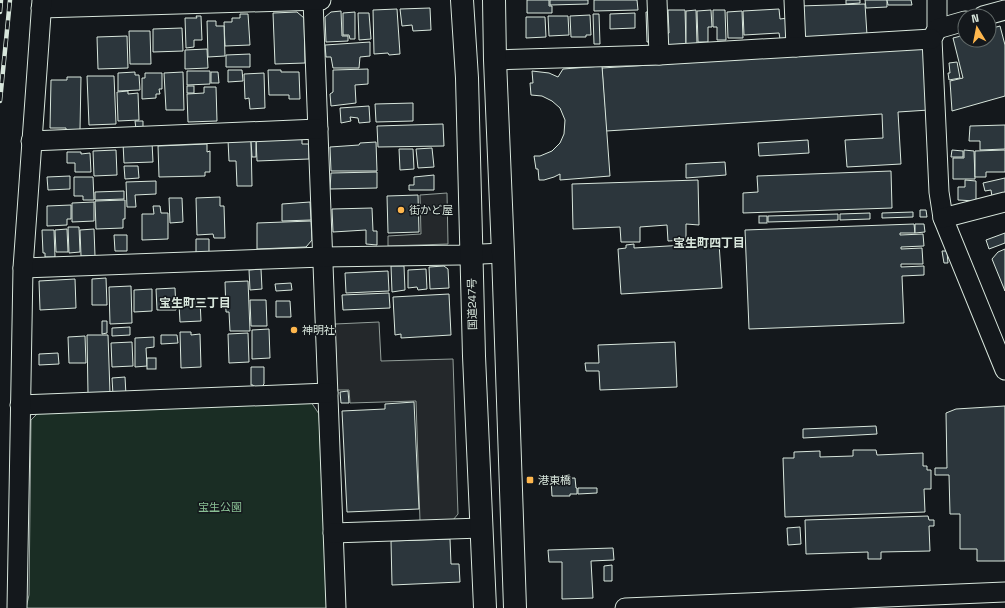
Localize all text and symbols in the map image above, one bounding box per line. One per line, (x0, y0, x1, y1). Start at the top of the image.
north arrow (957, 8, 997, 48)
text: N (970, 11, 980, 26)
place label: 街かど屋 (409, 203, 453, 217)
marker: 街かど屋 (396, 205, 406, 215)
district label: 宝生町四丁目 (673, 235, 745, 251)
street label: 国道247号 (465, 278, 479, 330)
district label: 宝生町三丁目 (159, 295, 231, 311)
place label: 神明社 (302, 323, 335, 337)
marker: 神明社 (289, 325, 299, 335)
place label: 港東橋 (538, 473, 571, 487)
marker: 港東橋 (525, 475, 535, 485)
park label: 宝生公園 (198, 500, 242, 514)

